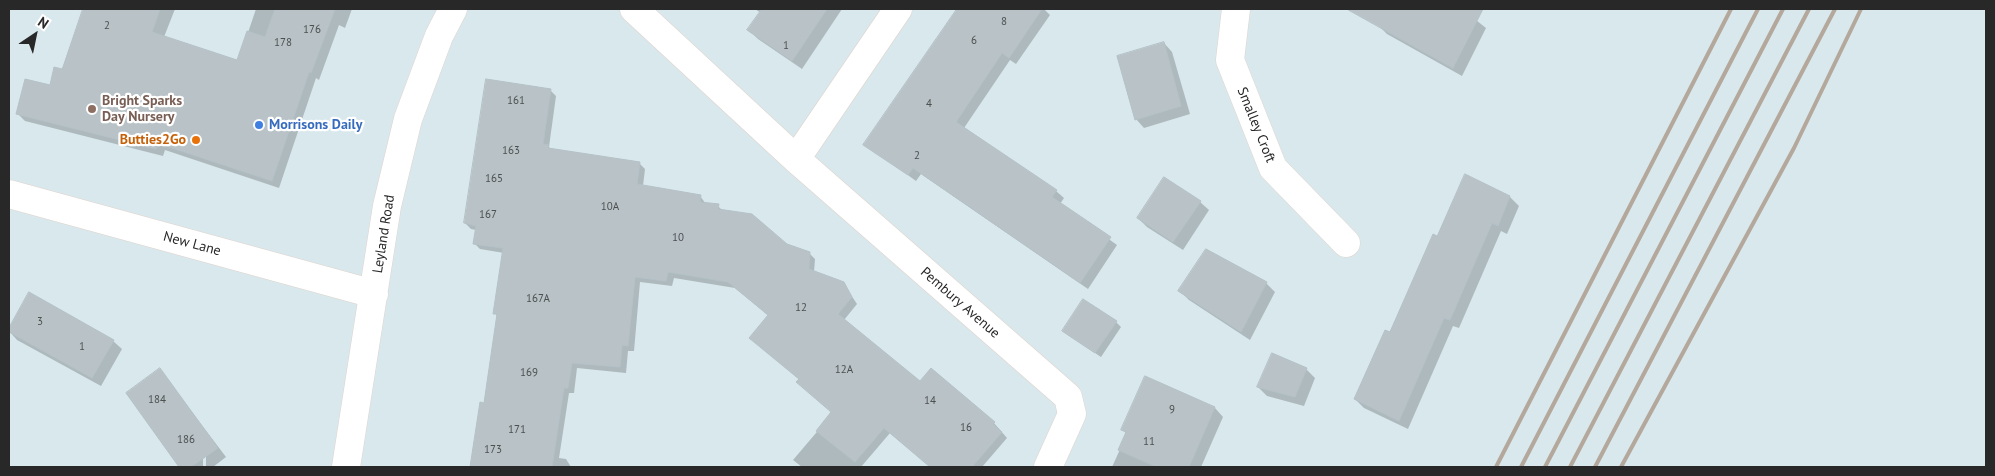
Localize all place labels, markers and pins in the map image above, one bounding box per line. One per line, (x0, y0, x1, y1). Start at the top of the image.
place label: Bright Sparks Day Nursery (102, 93, 182, 125)
marker: Bright Sparks Day Nursery (86, 103, 98, 115)
place label: Morrisons Daily (269, 117, 362, 133)
marker: Morrisons Daily (253, 119, 265, 131)
place label: Butties2Go (120, 132, 186, 148)
marker: Butties2Go (190, 134, 202, 146)

